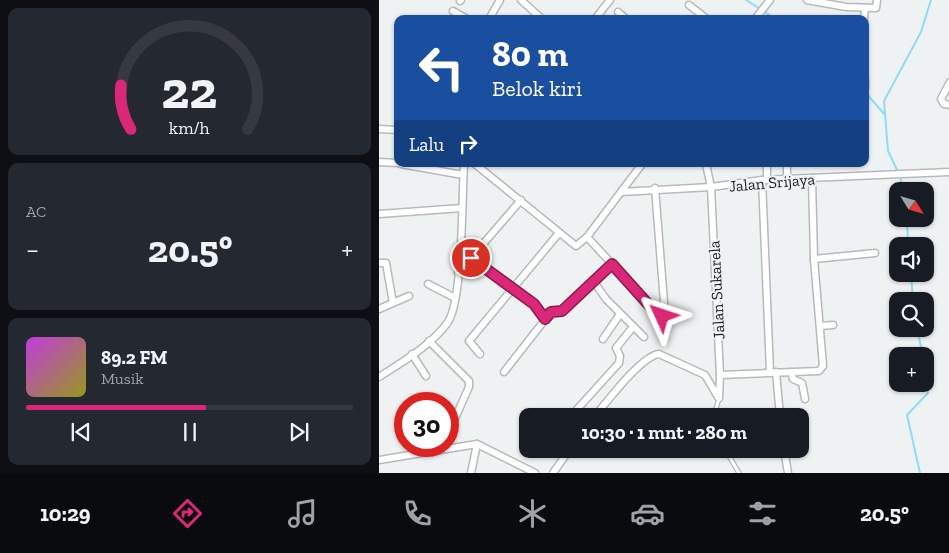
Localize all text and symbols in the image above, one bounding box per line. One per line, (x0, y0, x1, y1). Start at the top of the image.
text: 80 m (492, 33, 568, 75)
icon: left (409, 35, 474, 100)
text: 22 (162, 59, 217, 121)
text: Belok kiri (492, 75, 582, 102)
text: km/h (169, 117, 210, 139)
icon: right (454, 130, 482, 158)
text: Lalu (409, 133, 444, 156)
street label: Jalan Srijaya (728, 169, 816, 196)
north arrow (889, 182, 934, 228)
map controls (889, 182, 934, 392)
text: AC (26, 202, 46, 221)
text: 20.5° (148, 226, 232, 272)
text: − (26, 233, 39, 266)
text: + (341, 233, 353, 266)
pin (450, 237, 492, 279)
button: sound (889, 237, 934, 282)
street label: Jalan Sukarela (704, 240, 729, 340)
icon: arrive (457, 244, 485, 272)
position arrow (635, 289, 687, 341)
button: search (889, 292, 934, 337)
text: 89.2 FM (101, 346, 167, 369)
button: + (889, 347, 934, 392)
text: Musik (101, 369, 144, 388)
speed limit sign: 30 (394, 392, 459, 457)
icon: previous (67, 418, 95, 446)
icon: pause (176, 418, 204, 446)
icon: next (285, 418, 313, 446)
text: 10:30 · 1 mnt · 280 m (581, 421, 747, 444)
icon: directions (170, 496, 205, 531)
icon: music (285, 496, 320, 531)
icon: phone (400, 496, 435, 531)
icon: climate (515, 496, 550, 531)
icon: car (630, 496, 665, 531)
icon: filters (745, 496, 780, 531)
text: 10:29 (40, 500, 91, 527)
text: 20.5° (860, 500, 909, 527)

